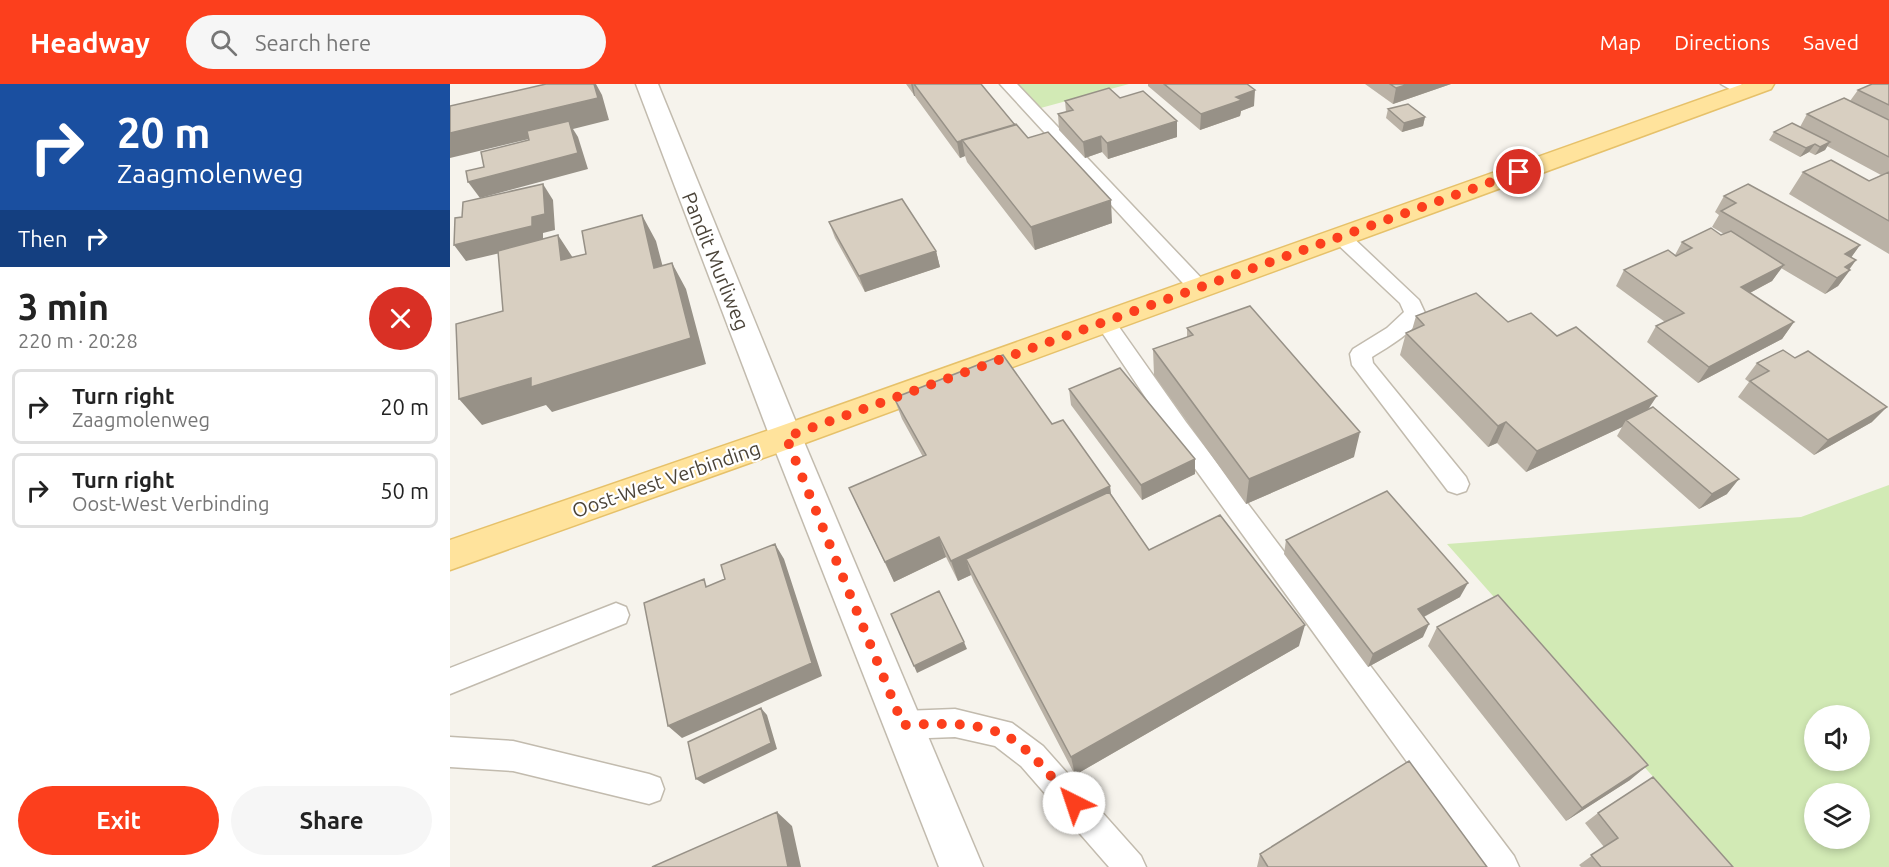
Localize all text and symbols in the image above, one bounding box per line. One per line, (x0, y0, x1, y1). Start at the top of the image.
search box (186, 15, 606, 69)
icon: search (207, 26, 240, 59)
text: Headway (30, 27, 150, 58)
text: Search here (255, 30, 371, 55)
text: Map (1600, 30, 1641, 54)
text: Directions (1674, 30, 1770, 54)
text: Saved (1803, 30, 1859, 54)
icon: right (18, 108, 96, 186)
text: 20 m (117, 109, 211, 156)
pin (1493, 146, 1544, 197)
icon: arrive (1502, 155, 1535, 188)
text: Zaagmolenweg (117, 158, 303, 188)
street label: Pandit Murliweg (678, 189, 754, 333)
icon: right (80, 222, 113, 255)
text: Then (18, 226, 68, 251)
text: 3 min (18, 286, 109, 327)
button: close (369, 287, 432, 350)
text: 220 m · 20:28 (18, 329, 138, 352)
text: Turn right (72, 383, 174, 408)
icon: right (21, 390, 54, 423)
text: 20 m (380, 394, 429, 419)
text: Zaagmolenweg (72, 408, 210, 431)
street label: Oost-West Verbinding (569, 436, 763, 522)
text: Turn right (72, 467, 174, 492)
icon: right (21, 474, 54, 507)
text: 50 m (380, 478, 429, 503)
text: Oost-West Verbinding (72, 492, 269, 515)
map controls (1804, 705, 1870, 849)
button: sound (1804, 705, 1870, 771)
position arrow (1042, 771, 1106, 835)
button: layers (1804, 783, 1870, 849)
button: Exit (18, 786, 219, 855)
button: Share (231, 786, 432, 855)

